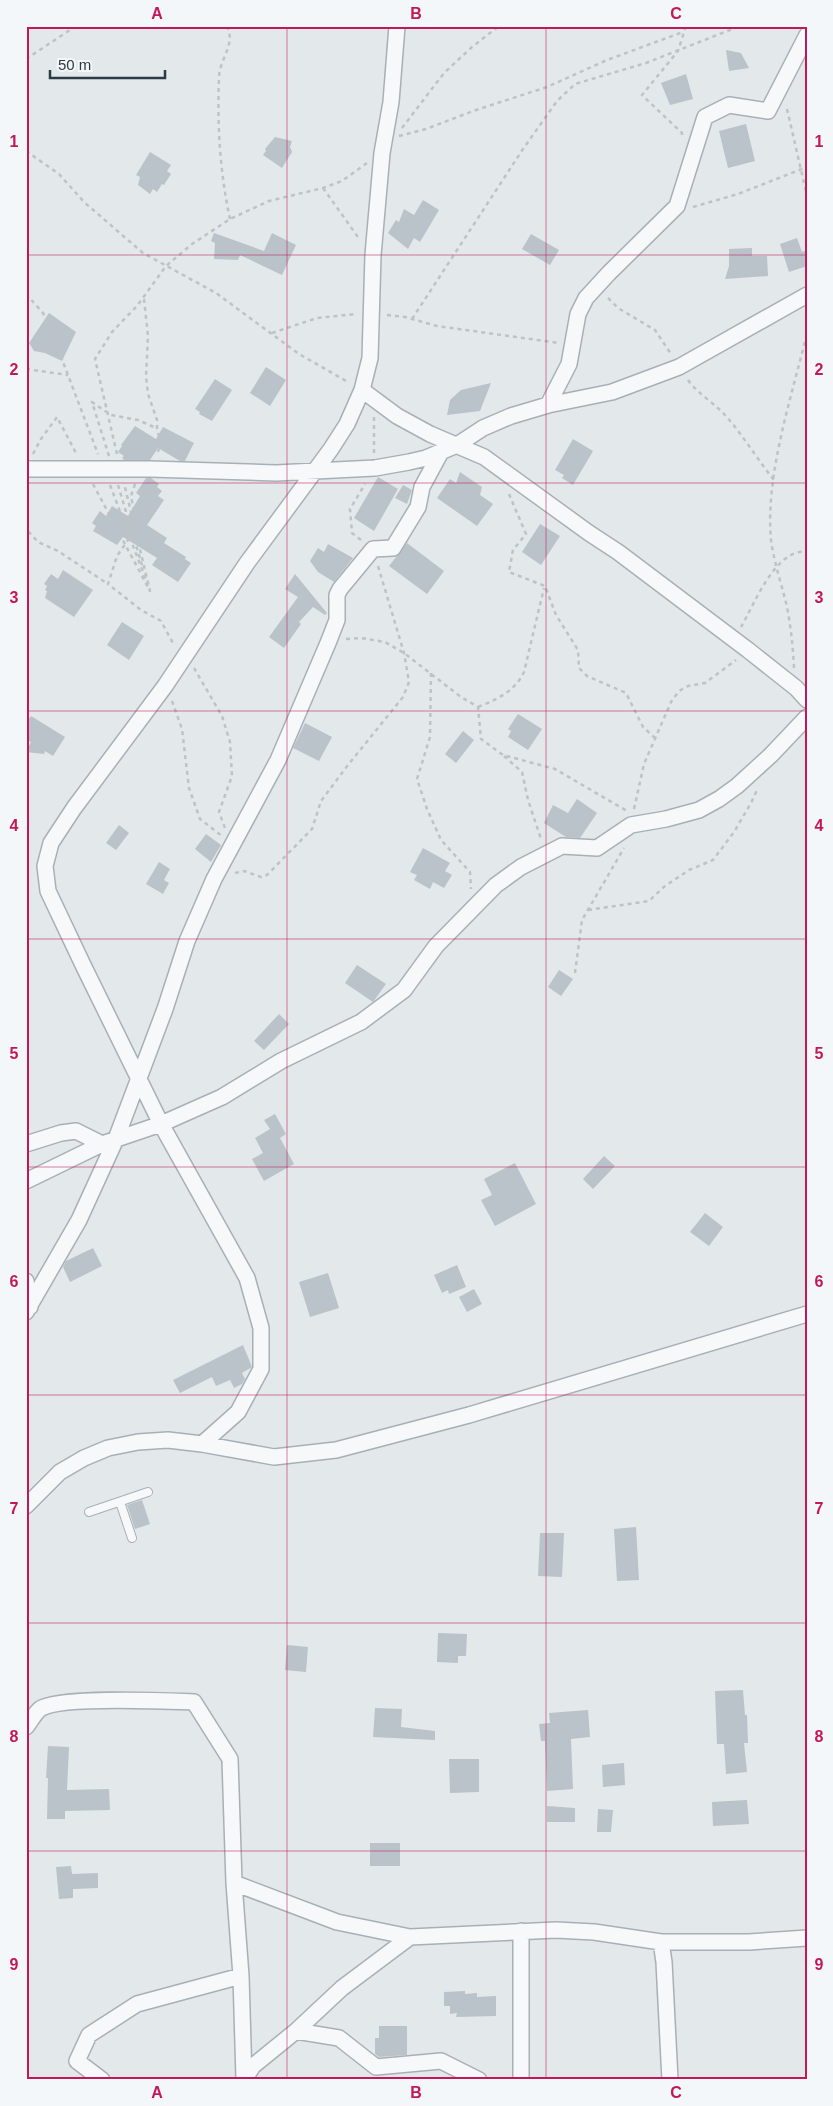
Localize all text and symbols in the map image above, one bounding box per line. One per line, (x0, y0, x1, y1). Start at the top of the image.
text: A (151, 5, 163, 22)
text: B (410, 5, 422, 22)
text: C (670, 5, 682, 22)
scale bar (50, 48, 165, 80)
text: 50 m (58, 56, 91, 73)
text: 1 (10, 133, 19, 150)
text: 1 (815, 133, 824, 150)
text: 2 (10, 361, 19, 378)
text: 2 (815, 361, 824, 378)
text: 3 (10, 589, 19, 606)
text: 3 (815, 589, 824, 606)
text: 4 (10, 817, 19, 834)
text: 4 (815, 817, 824, 834)
text: 5 (10, 1045, 19, 1062)
text: 5 (815, 1045, 824, 1062)
text: 6 (10, 1273, 19, 1290)
text: 6 (815, 1273, 824, 1290)
text: 7 (10, 1500, 19, 1517)
text: 7 (815, 1500, 824, 1517)
text: 8 (10, 1728, 19, 1745)
text: 8 (815, 1728, 824, 1745)
text: 9 (10, 1956, 19, 1973)
text: 9 (815, 1956, 824, 1973)
text: A (151, 2084, 163, 2101)
text: B (410, 2084, 422, 2101)
text: C (670, 2084, 682, 2101)

